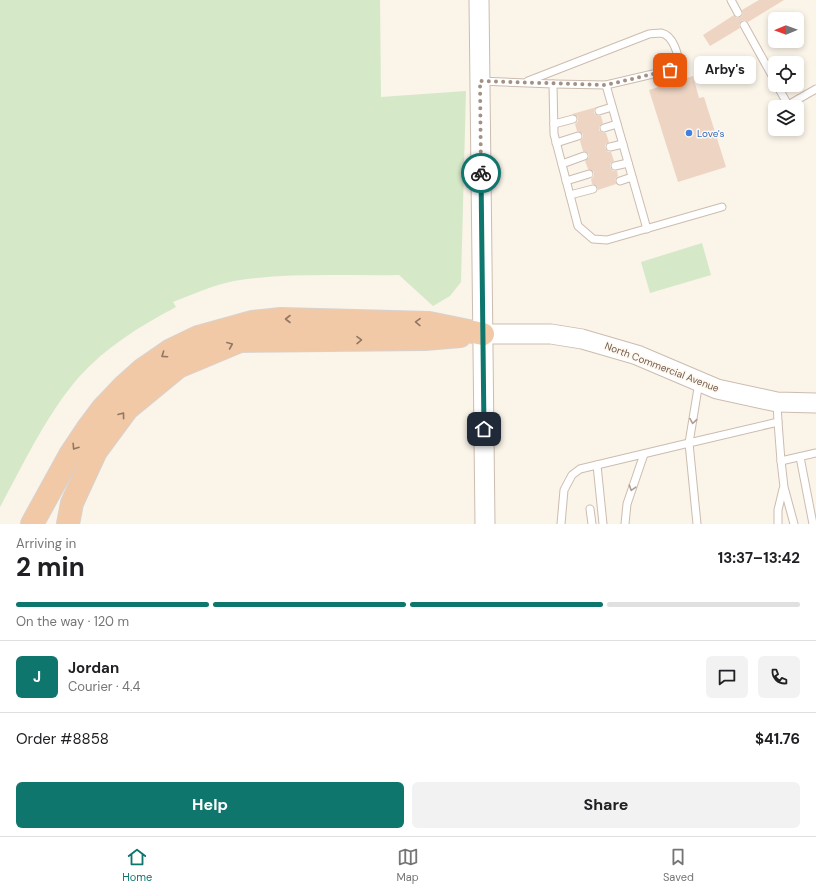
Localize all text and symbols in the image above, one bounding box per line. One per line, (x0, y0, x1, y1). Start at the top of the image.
north arrow (768, 12, 804, 48)
map controls (768, 12, 804, 136)
pin (653, 53, 687, 87)
callout: Arby's (694, 56, 756, 84)
button: locate (768, 56, 804, 92)
icon: bag (659, 59, 681, 81)
text: Arby's (705, 61, 745, 78)
button: layers (768, 100, 804, 136)
place label: Love's (697, 127, 725, 140)
marker: Love's (684, 128, 694, 138)
courier (461, 153, 501, 193)
icon: bike (470, 162, 492, 184)
one-way arrow (285, 315, 291, 323)
one-way arrow (415, 318, 421, 326)
one-way arrow (356, 336, 362, 344)
street label: North Commercial Avenue (603, 339, 721, 395)
one-way arrow (226, 342, 233, 350)
one-way arrow (161, 350, 168, 358)
pin (467, 412, 501, 446)
one-way arrow (117, 413, 124, 420)
icon: home (473, 418, 495, 440)
one-way arrow (689, 418, 698, 424)
one-way arrow (72, 443, 79, 450)
one-way arrow (628, 485, 637, 492)
text: Arriving in (16, 535, 76, 552)
text: 13:37–13:42 (718, 548, 800, 568)
text: 2 min (16, 550, 85, 584)
text: On the way · 120 m (16, 613, 129, 630)
button: chat (706, 656, 748, 698)
button: phone (758, 656, 800, 698)
text: Jordan (68, 658, 119, 678)
text: J (33, 667, 41, 687)
text: Courier · 4.4 (68, 678, 140, 695)
text: Order #8858 (16, 729, 109, 749)
text: $41.76 (755, 729, 800, 749)
button: Help (16, 782, 404, 828)
button: Share (412, 782, 800, 828)
tab: Home (122, 846, 152, 884)
tab: Map (397, 846, 419, 884)
tab: Saved (663, 846, 694, 884)

